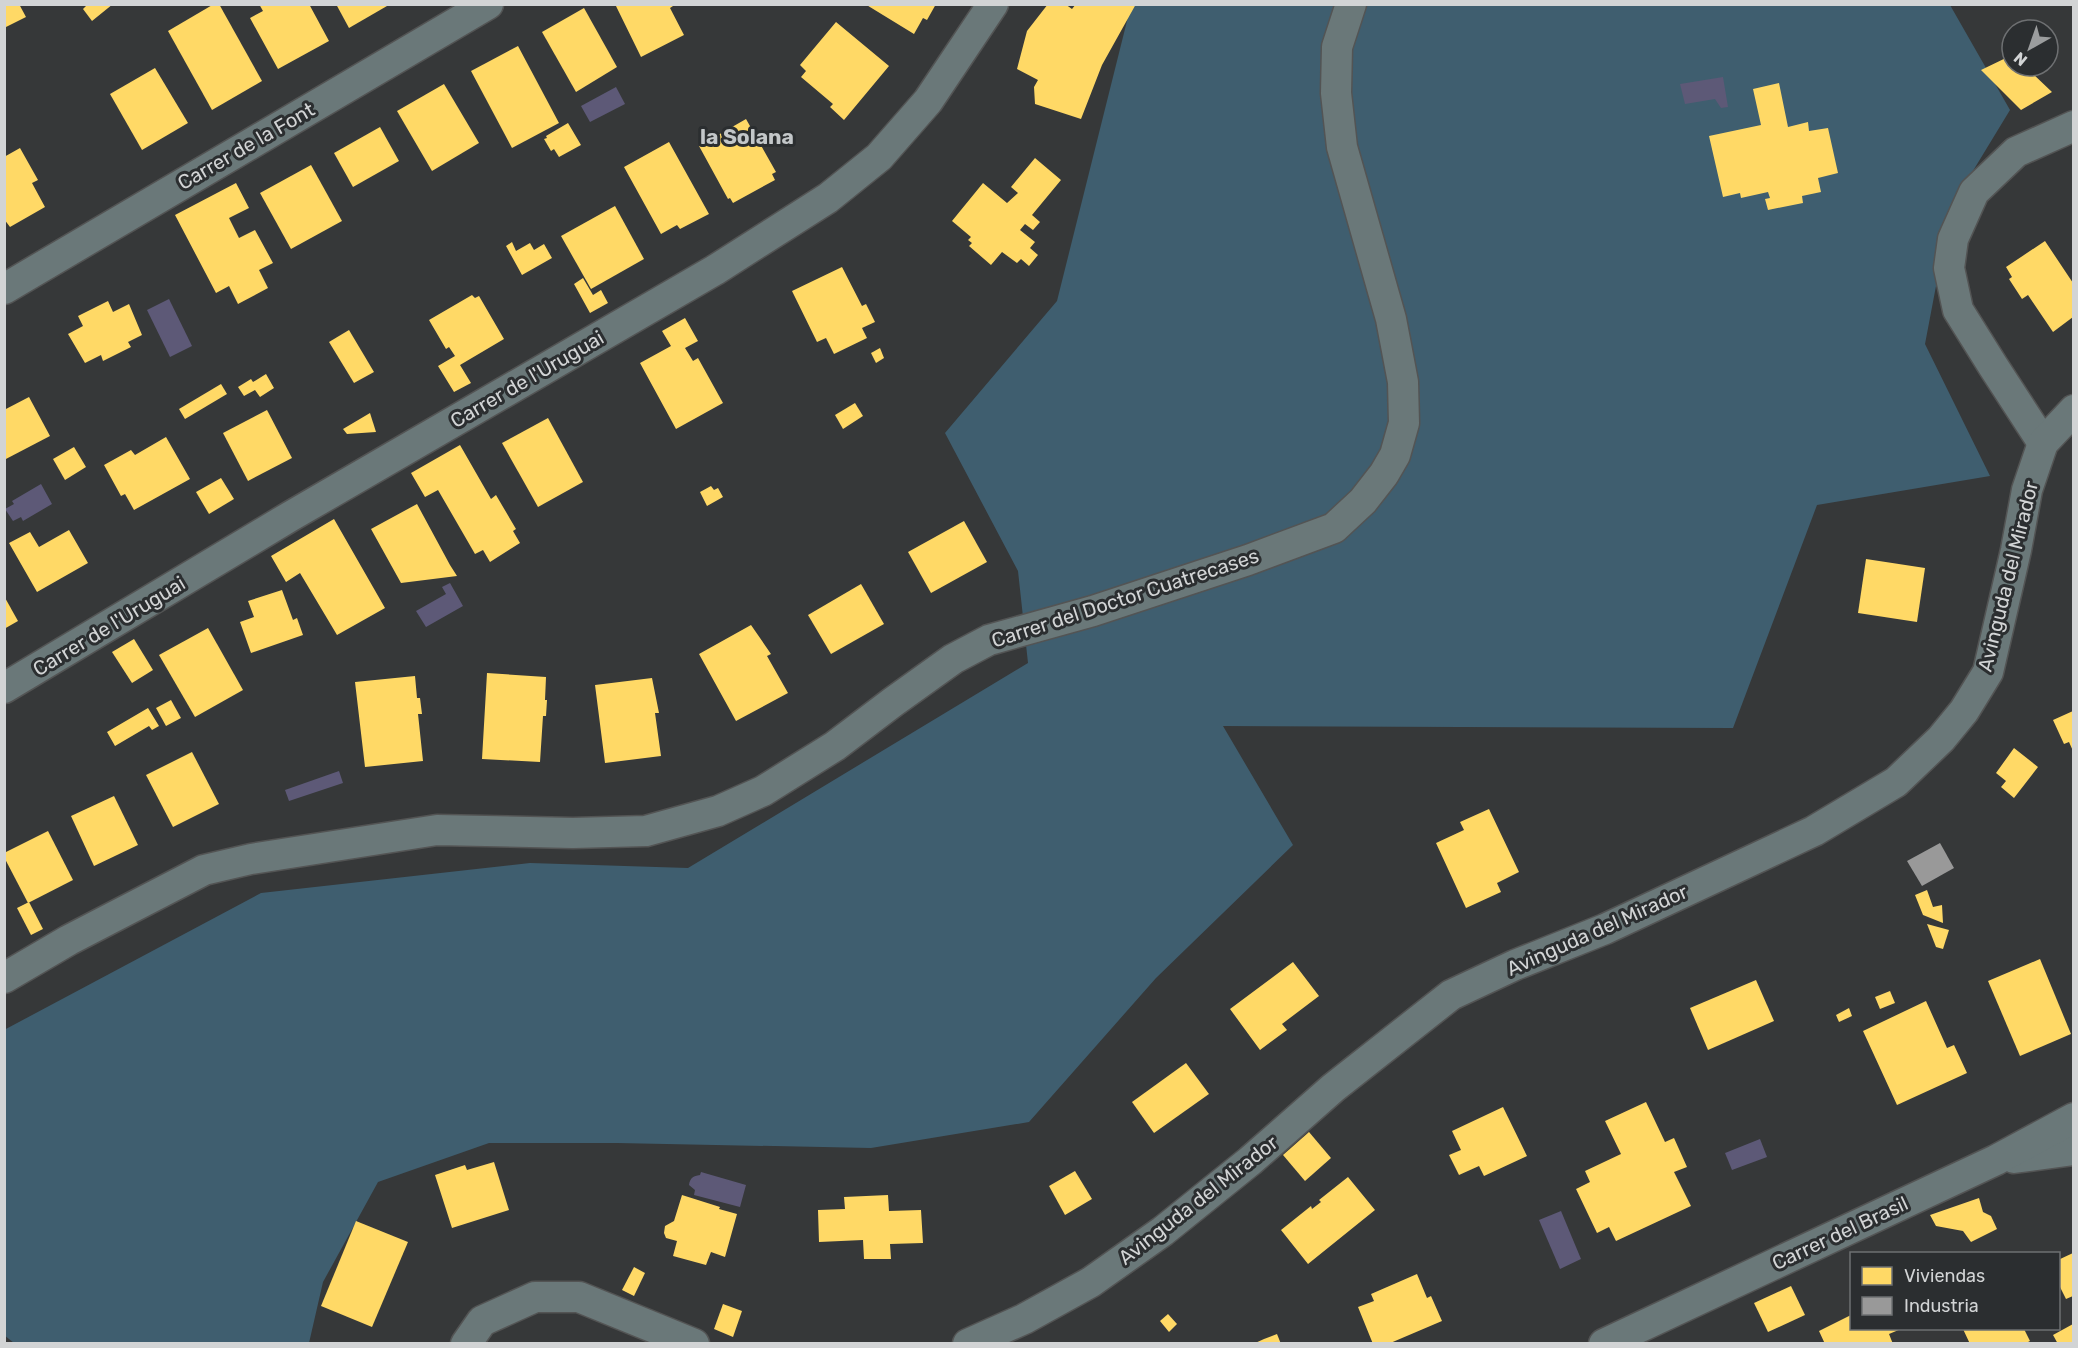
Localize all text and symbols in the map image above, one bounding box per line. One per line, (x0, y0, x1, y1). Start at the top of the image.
north arrow (2000, 18, 2060, 78)
text: N (2010, 48, 2031, 70)
street label: Carrer de la Font (173, 97, 319, 195)
district label: la Solana (700, 124, 794, 149)
street label: Carrer de l'Uruguai (446, 325, 608, 433)
street label: Avinguda del Mirador (1973, 478, 2043, 674)
street label: Carrer del Doctor Cuatrecases (988, 543, 1262, 653)
street label: Carrer de l'Uruguai (29, 571, 189, 681)
street label: Avinguda del Mirador (1503, 879, 1692, 981)
street label: Avinguda del Mirador (1114, 1130, 1283, 1270)
street label: Carrer del Brasil (1768, 1191, 1912, 1275)
legend (1850, 1252, 2060, 1330)
text: Viviendas (1904, 1265, 1985, 1287)
text: Industria (1904, 1295, 1979, 1317)

